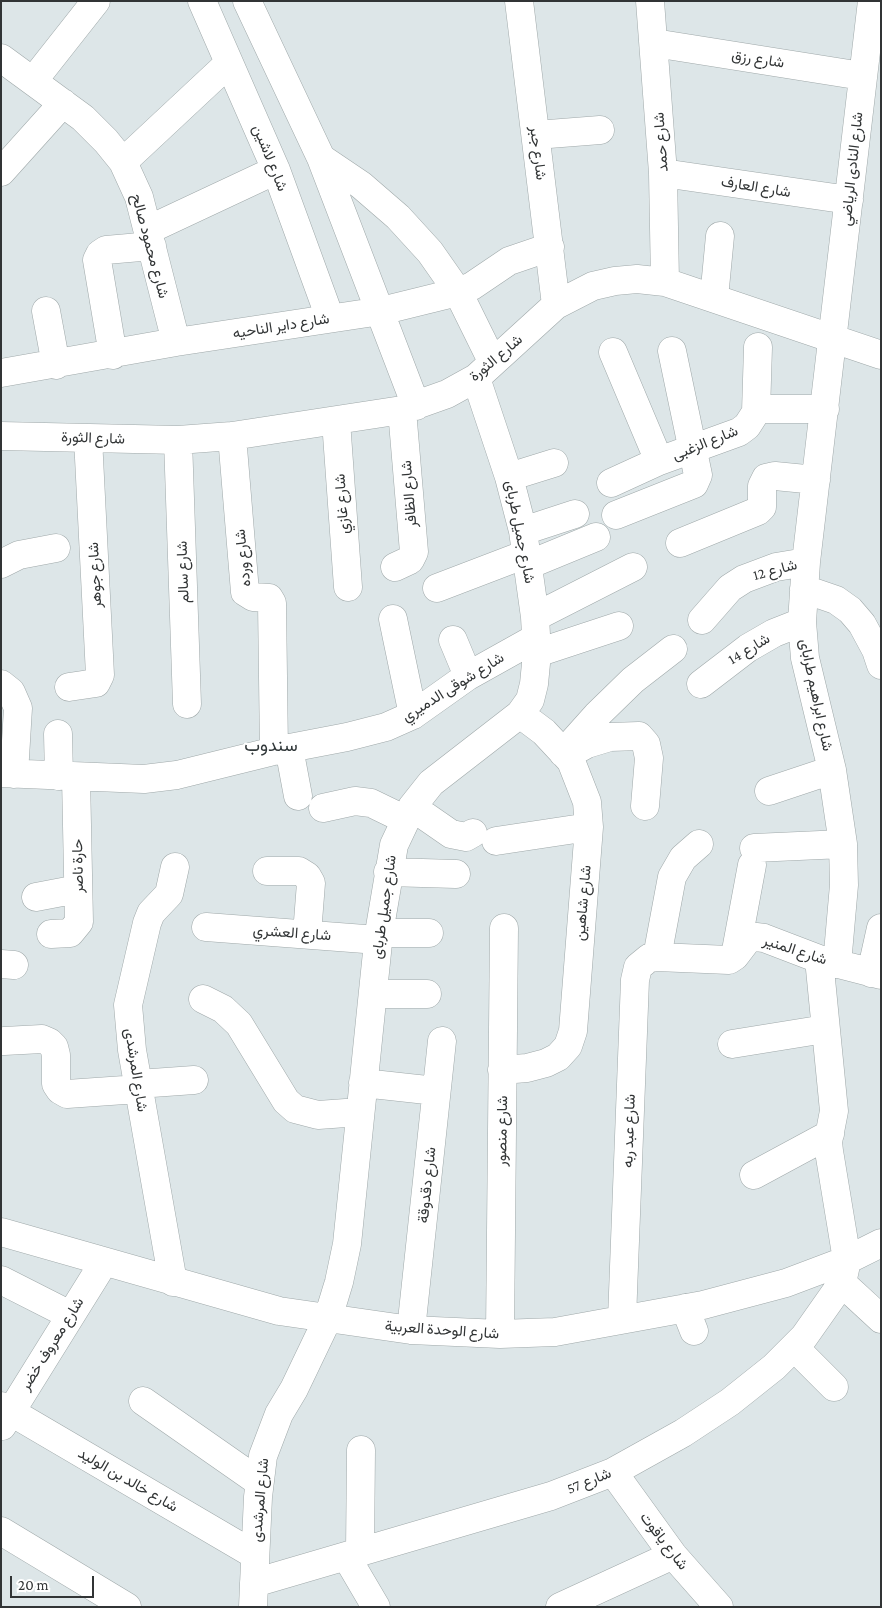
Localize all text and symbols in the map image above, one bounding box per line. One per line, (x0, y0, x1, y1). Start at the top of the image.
street label: شارع رزق (730, 46, 786, 72)
street label: شارع النادى الرياضي (837, 111, 867, 227)
street label: شارع حمد (650, 112, 672, 172)
street label: شارع لاشين (249, 122, 291, 194)
street label: شارع جبر (526, 125, 550, 181)
street label: شارع العارف (720, 173, 792, 201)
street label: شارع محمود صالح (127, 192, 173, 300)
street label: شارع داير الناحيه (231, 309, 331, 343)
street label: شارع الثورة (466, 331, 526, 385)
street label: شارع الزغبى (669, 422, 741, 464)
street label: شارع الثورة (61, 428, 125, 448)
street label: شارع الظافر (397, 460, 421, 528)
street label: شارع غازي (331, 473, 353, 535)
street label: شارع جميل طرباى (501, 479, 539, 585)
street label: شارع ورده (231, 528, 255, 588)
street label: شارع سالم (173, 540, 193, 604)
street label: شارع جوهر (84, 542, 106, 608)
street label: شارع 12 (751, 555, 799, 585)
street label: شارع 14 (725, 630, 773, 668)
street label: شارع ابراهيم طراباى (795, 637, 837, 753)
street label: شارع شوقى الدميري (399, 648, 507, 726)
district label: سندوب (244, 734, 298, 756)
street label: حارة ناصر (69, 839, 87, 893)
street label: شارع جميل طرباى (368, 854, 400, 960)
street label: شارع شاهين (571, 864, 595, 942)
street label: شارع العشري (252, 921, 332, 945)
street label: شارع المنير (761, 931, 829, 969)
street label: شارع المرشدى (121, 1027, 151, 1113)
street label: شارع عبد ربه (619, 1094, 639, 1168)
street label: شارع منصور (492, 1095, 512, 1167)
street label: شارع دقدوقة (414, 1146, 440, 1224)
street label: شارع معروف خضر (16, 1294, 88, 1394)
street label: شارع الوحدة العربية (384, 1317, 500, 1343)
street label: شارع خالد بن الوليد (75, 1444, 181, 1516)
street label: شارع المرشدى (247, 1457, 273, 1543)
street label: شارع 57 (564, 1464, 614, 1498)
street label: شارع ياقوت (636, 1509, 692, 1573)
scale bar (12, 1566, 96, 1598)
text: 20 m (18, 1577, 49, 1593)

